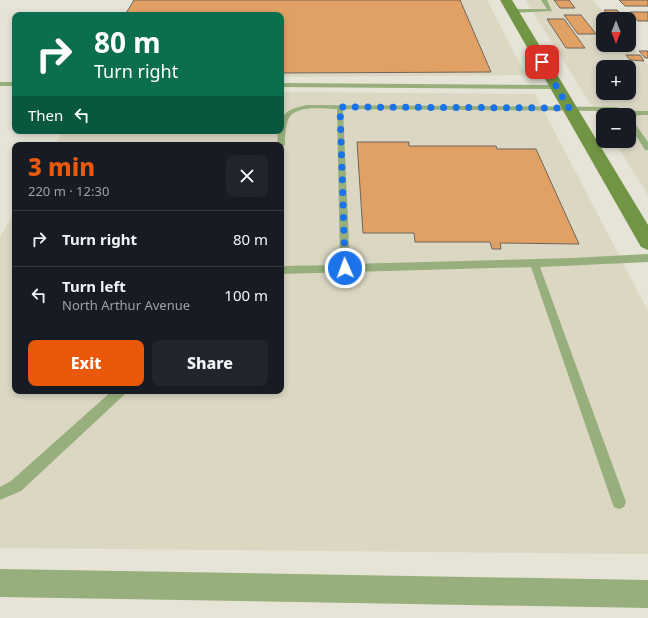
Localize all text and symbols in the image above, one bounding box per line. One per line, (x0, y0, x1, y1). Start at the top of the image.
north arrow (596, 12, 636, 52)
map controls (596, 12, 636, 148)
text: 80 m (94, 23, 161, 61)
icon: right (28, 28, 80, 80)
pin (525, 45, 559, 79)
icon: arrive (531, 51, 553, 73)
text: Turn right (94, 59, 178, 83)
button: + (596, 60, 636, 100)
icon: left (71, 104, 93, 126)
text: Then (28, 105, 63, 125)
button: − (596, 108, 636, 148)
text: 3 min (28, 150, 95, 183)
button: close (226, 155, 268, 197)
text: 220 m · 12:30 (28, 182, 109, 200)
icon: right (28, 228, 50, 250)
text: Turn right (62, 229, 137, 249)
text: 80 m (233, 229, 268, 249)
position arrow (324, 247, 366, 289)
text: Turn left (62, 276, 126, 296)
icon: left (28, 284, 50, 306)
text: 100 m (224, 285, 268, 305)
text: North Arthur Avenue (62, 296, 190, 314)
button: Exit (28, 340, 144, 386)
button: Share (152, 340, 268, 386)

